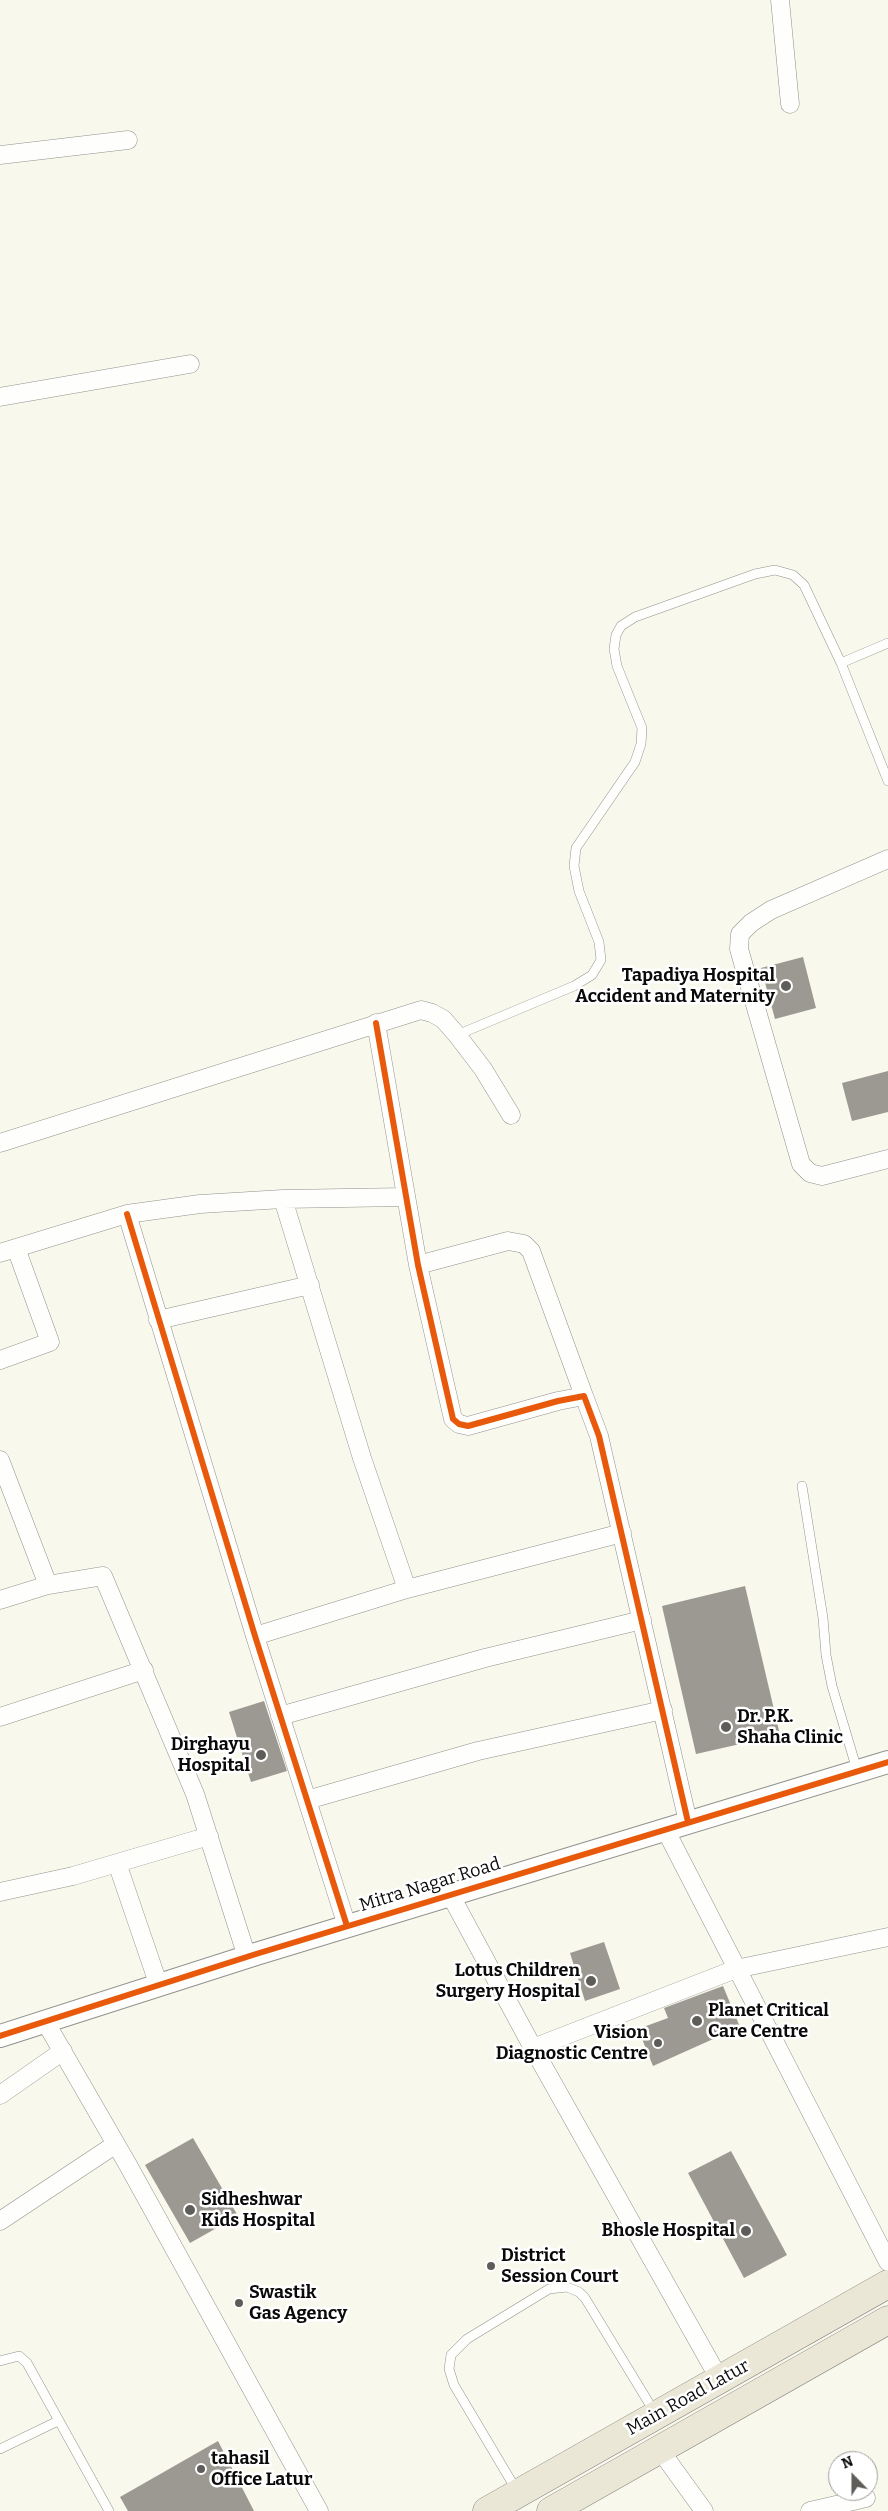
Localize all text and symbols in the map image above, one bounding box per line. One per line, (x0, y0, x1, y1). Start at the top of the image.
place label: Tapadiya Hospital Accident and Maternity (575, 965, 775, 1008)
marker: Tapadiya Hospital Accident and Maternity (779, 979, 793, 993)
place label: Dr. P.K. Shaha Clinic (737, 1706, 843, 1748)
marker: Dr. P.K. Shaha Clinic (719, 1720, 733, 1734)
place label: Dirghayu Hospital (171, 1734, 250, 1776)
marker: Dirghayu Hospital (254, 1748, 268, 1762)
street label: Mitra Nagar Road (357, 1853, 503, 1917)
place label: Lotus Children Surgery Hospital (435, 1960, 580, 2002)
marker: Lotus Children Surgery Hospital (584, 1974, 598, 1988)
place label: Planet Critical Care Centre (708, 2000, 829, 2042)
marker: Planet Critical Care Centre (690, 2014, 704, 2028)
place label: Vision Diagnostic Centre (496, 2022, 648, 2064)
marker: Vision Diagnostic Centre (652, 2037, 664, 2049)
place label: Sidheshwar Kids Hospital (201, 2189, 315, 2232)
marker: Sidheshwar Kids Hospital (183, 2203, 197, 2217)
place label: Bhosle Hospital (602, 2220, 735, 2242)
marker: Bhosle Hospital (739, 2224, 753, 2238)
place label: District Session Court (501, 2245, 619, 2288)
marker: District Session Court (485, 2260, 497, 2272)
place label: Swastik Gas Agency (249, 2282, 347, 2324)
marker: Swastik Gas Agency (233, 2297, 245, 2309)
street label: Main Road Latur (623, 2355, 753, 2441)
place label: tahasil Office Latur (211, 2448, 312, 2490)
north arrow (828, 2451, 878, 2501)
text: N (839, 2453, 856, 2472)
marker: tahasil Office Latur (195, 2463, 207, 2475)

